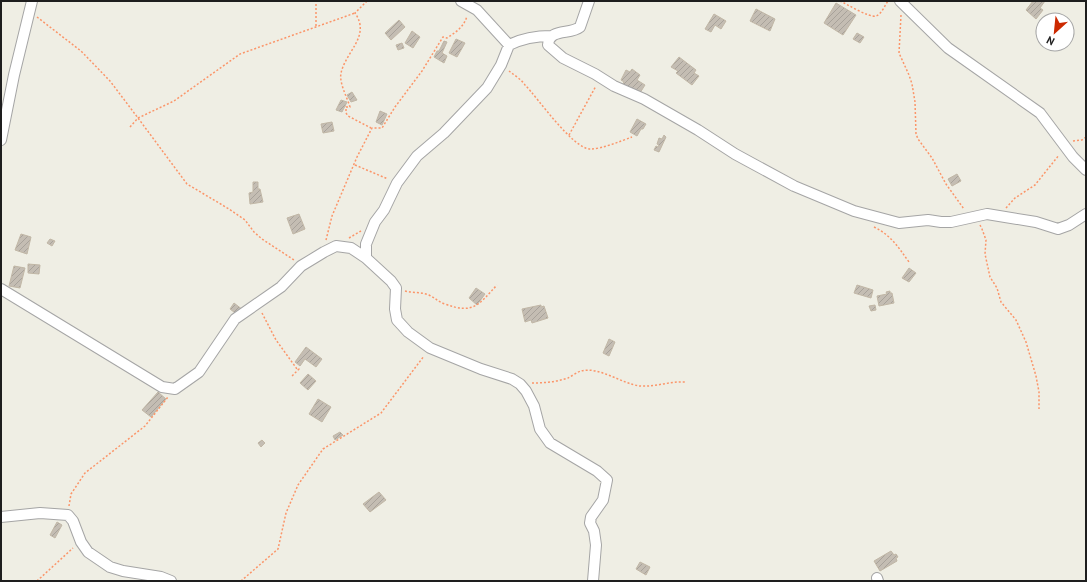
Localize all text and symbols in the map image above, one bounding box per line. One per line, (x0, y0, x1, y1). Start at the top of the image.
north arrow (1035, 12, 1075, 52)
text: N (1044, 33, 1057, 49)

